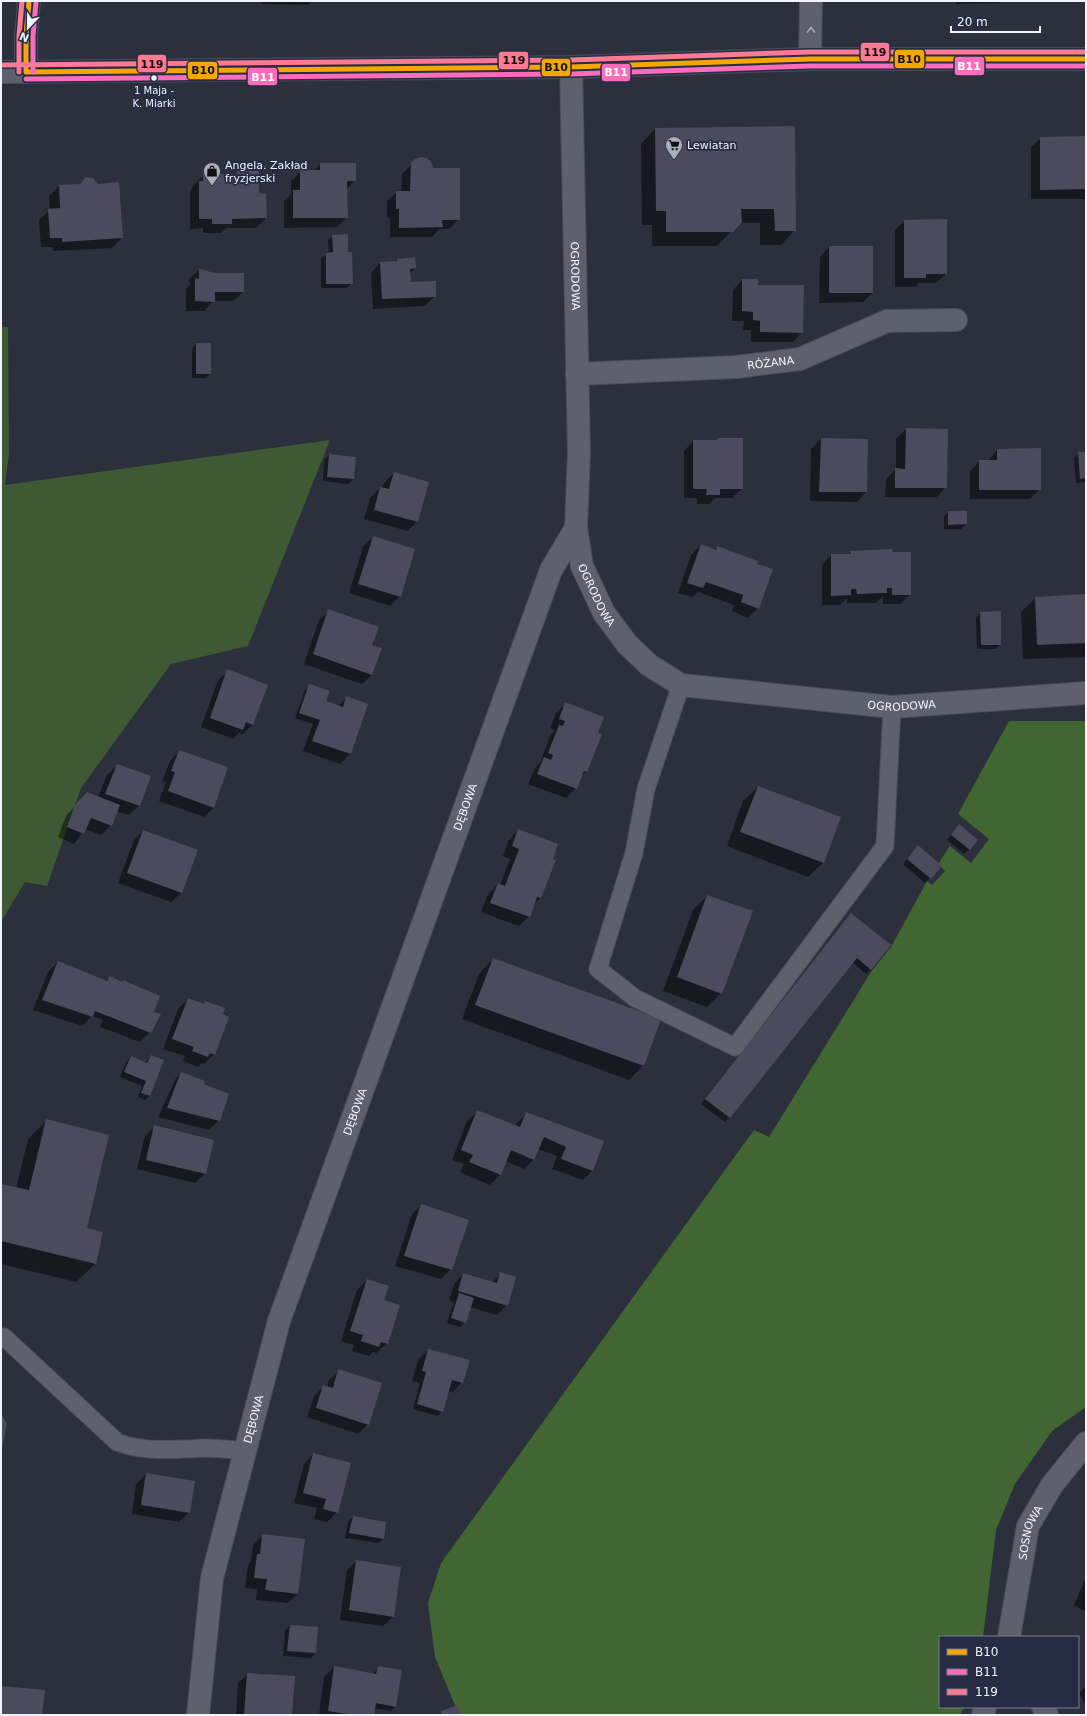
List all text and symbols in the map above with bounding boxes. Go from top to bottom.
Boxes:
north arrow [8,8,48,48]
scale bar [951,8,1040,34]
text: 20 m [957,15,988,29]
one-way arrow [806,27,815,33]
text: N [18,29,31,45]
line badge: 119 [860,42,890,62]
text: 119 [864,46,886,59]
line badge: B10 [894,49,925,69]
line badge: 119 [498,51,529,70]
text: B10 [897,53,921,66]
line badge: 119 [137,54,167,73]
text: 119 [503,54,525,67]
line badge: B11 [954,56,985,76]
text: 119 [141,58,163,71]
line badge: B10 [541,58,571,77]
text: B11 [957,60,981,73]
line badge: B10 [187,61,218,80]
text: B10 [544,61,568,74]
line badge: B11 [601,63,631,82]
text: B10 [191,64,215,77]
text: B11 [604,66,628,79]
line badge: B11 [247,67,278,86]
text: B11 [251,71,275,84]
marker: 1 Maja - K. Miarki [149,73,159,83]
place label: 1 Maja - K. Miarki [132,85,176,109]
supermarket icon: Lewiatan [664,135,684,160]
place label: Lewiatan [687,139,737,152]
place label: Angela. Zakład fryzjerski [225,159,308,185]
shop icon: Angela. Zakład fryzjerski [202,161,222,186]
street label: OGRODOWA [568,242,583,311]
street label: RÓŻANA [746,353,795,372]
street label: OGRODOWA [575,562,618,629]
street label: OGRODOWA [867,697,937,714]
street label: DĘBOWA [451,781,480,832]
street label: DĘBOWA [340,1086,369,1137]
street label: DĘBOWA [241,1393,266,1445]
street label: SOSNOWA [1016,1502,1045,1561]
legend [939,1636,1079,1708]
text: B10 [975,1645,999,1659]
text: B11 [975,1665,999,1679]
text: 119 [975,1685,998,1699]

